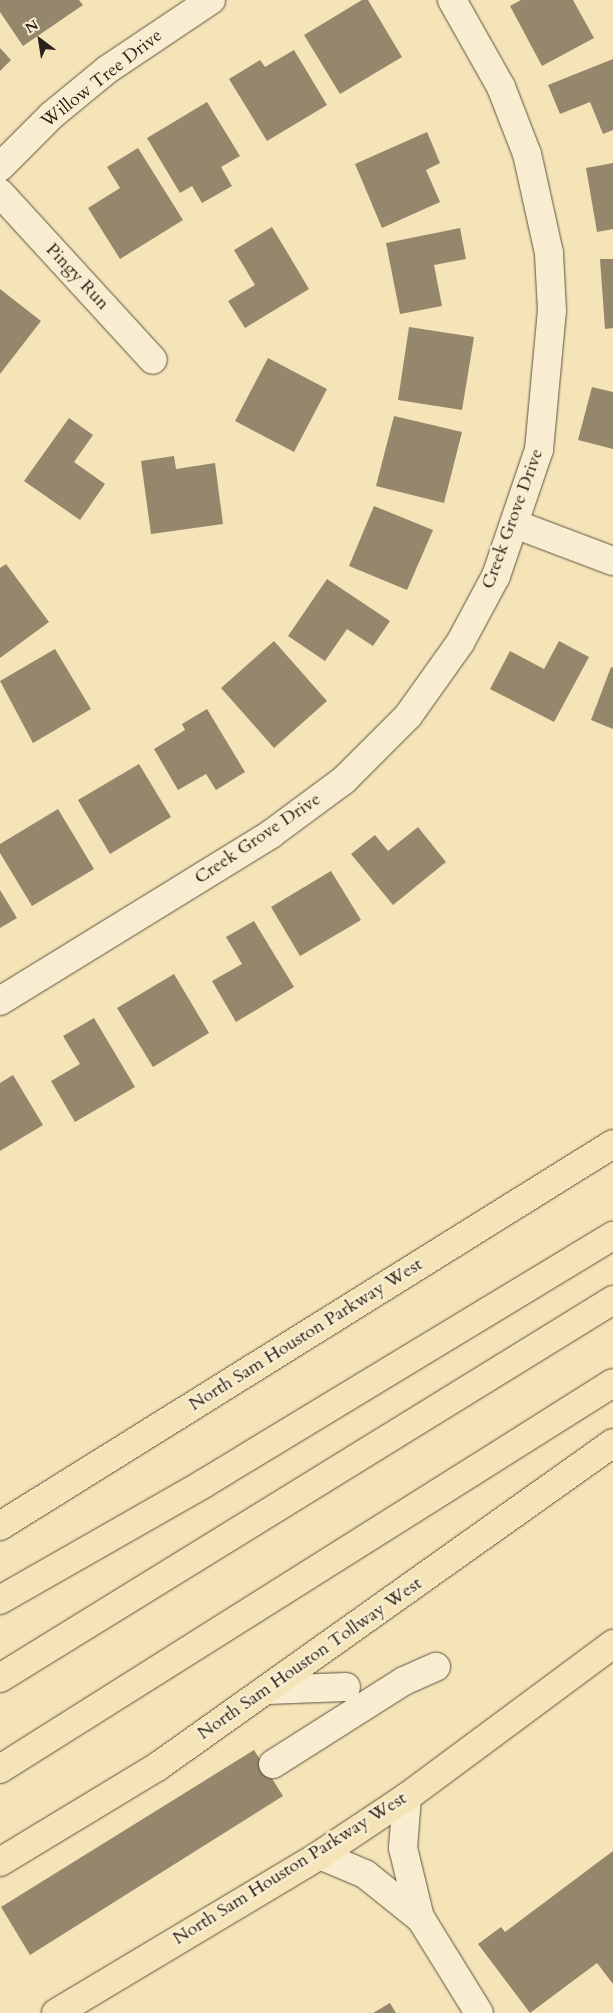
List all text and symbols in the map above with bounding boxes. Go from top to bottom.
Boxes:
north arrow [15,15,65,65]
text: N [22,15,42,38]
street label: Willow Tree Drive [37,25,167,133]
street label: Pingy Run [41,239,113,315]
street label: Creek Grove Drive [478,446,548,592]
street label: Creek Grove Drive [191,789,325,889]
street label: North Sam Houston Parkway West [185,1254,427,1416]
street label: North Sam Houston Tollway West [194,1573,426,1745]
street label: North Sam Houston Parkway West [169,1788,411,1950]

